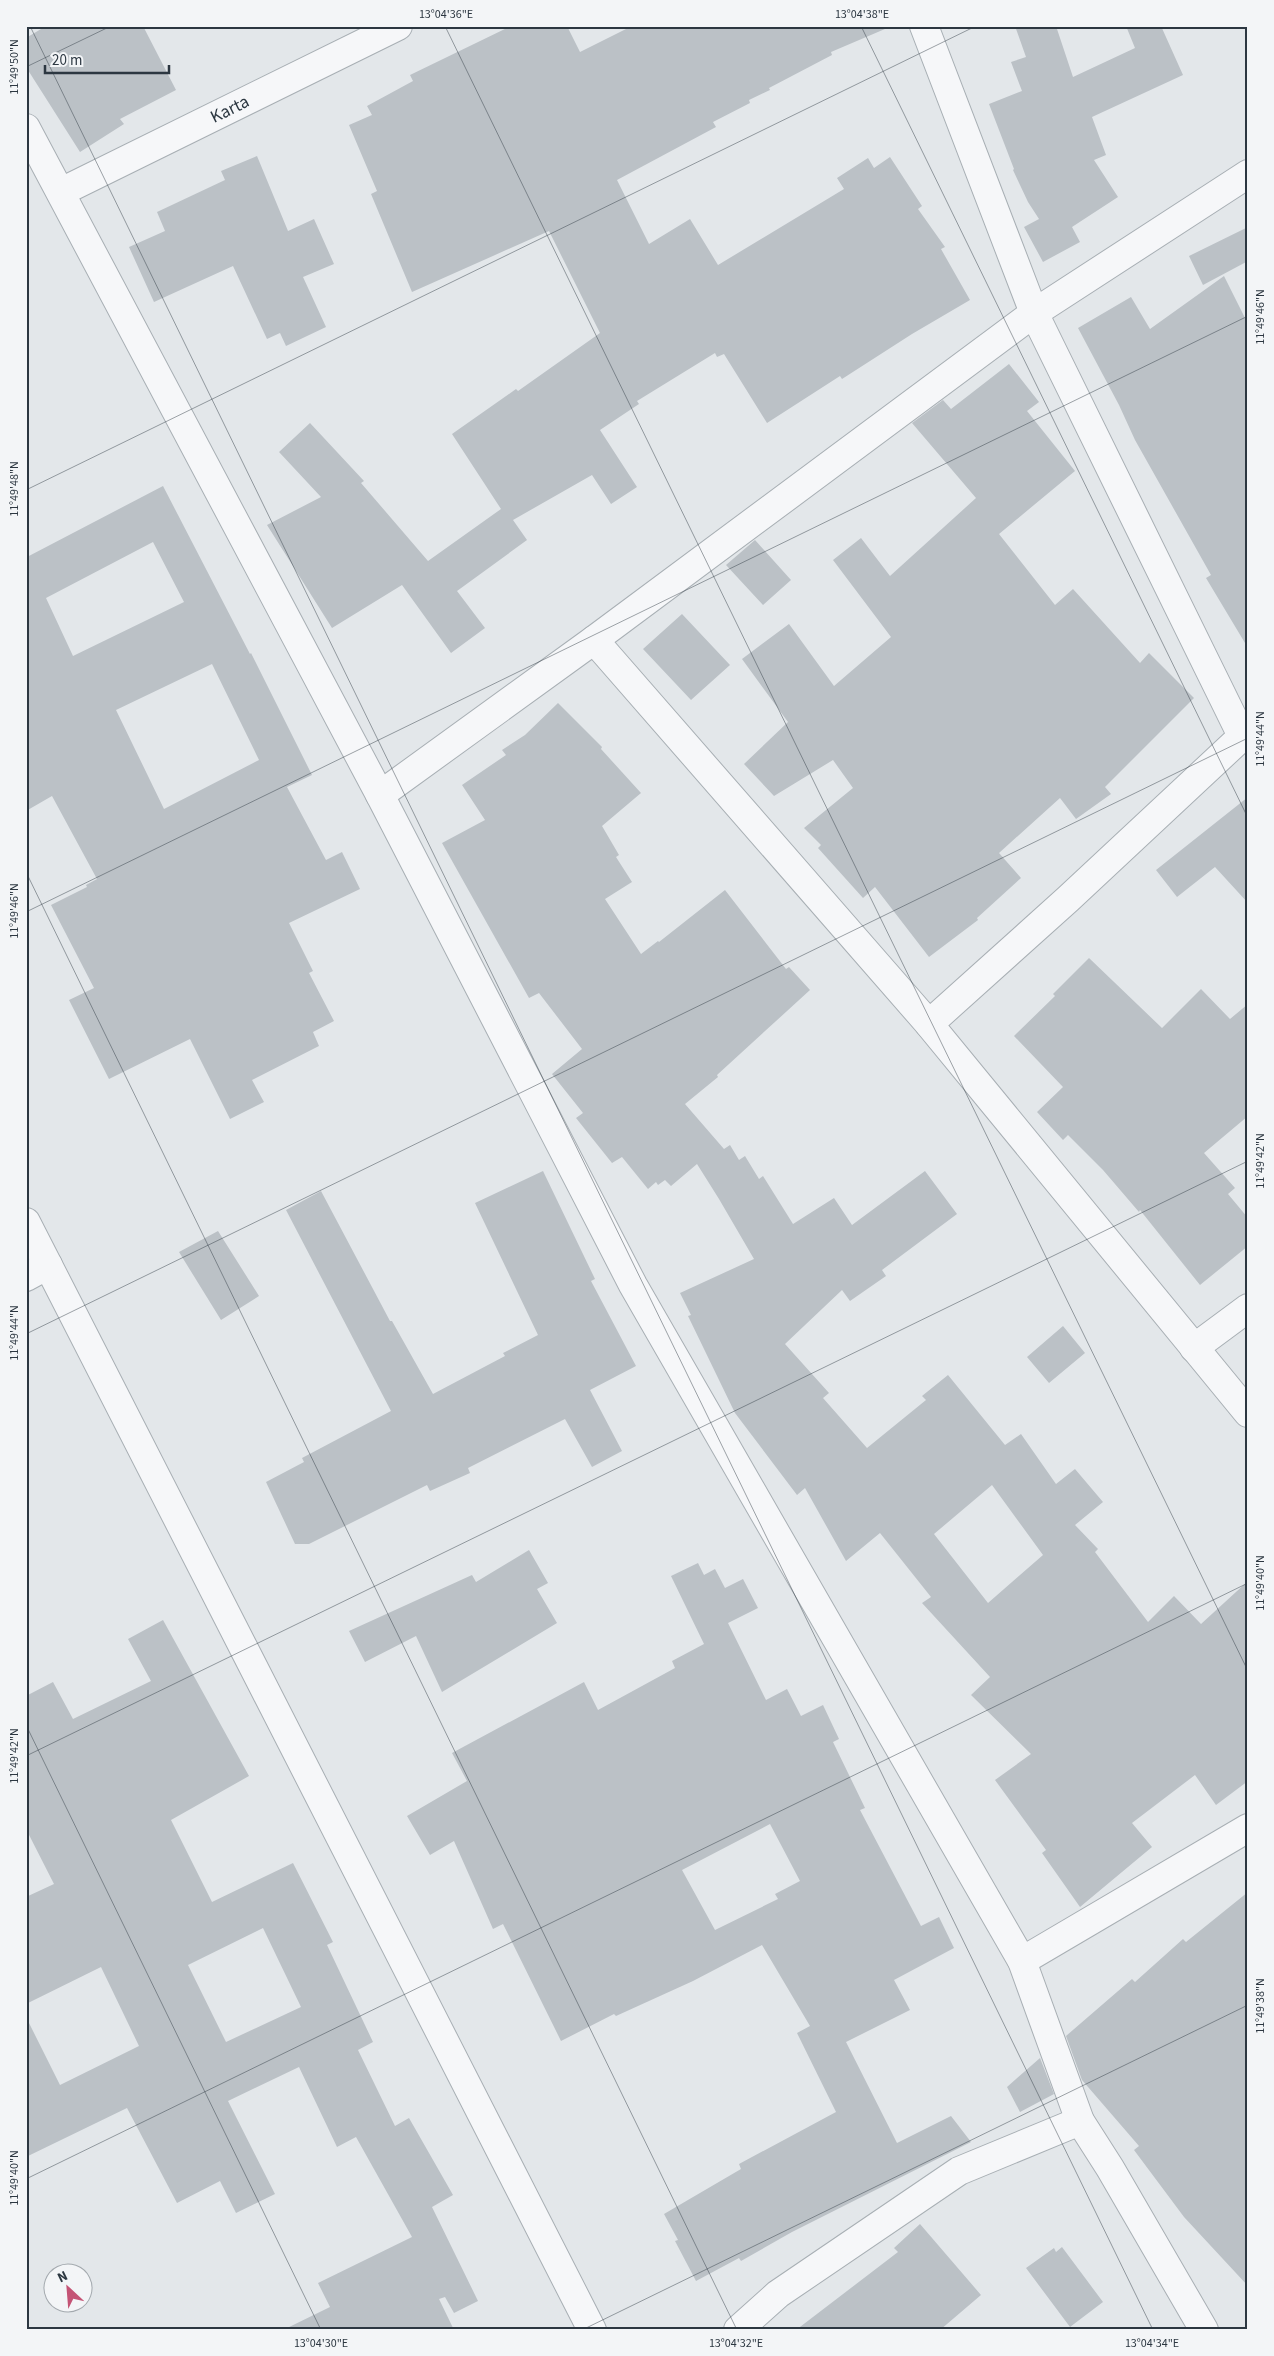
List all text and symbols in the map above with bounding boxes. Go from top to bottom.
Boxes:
text: 13°04'36"E [419,6,473,23]
text: 13°04'38"E [835,6,889,23]
text: 11°49'50"N [6,39,23,95]
scale bar [45,42,169,74]
text: 20 m [52,50,82,71]
street label: Karta [206,89,254,130]
text: 11°49'46"N [1252,289,1269,345]
text: 11°49'48"N [6,461,23,517]
text: 11°49'44"N [1252,711,1269,767]
text: 11°49'46"N [6,883,23,939]
text: 11°49'42"N [1252,1133,1269,1189]
text: 11°49'44"N [6,1305,23,1361]
text: 11°49'40"N [1252,1555,1269,1611]
text: 11°49'42"N [6,1728,23,1784]
text: 11°49'38"N [1252,1978,1269,2034]
text: 11°49'40"N [6,2150,23,2206]
north arrow [42,2264,92,2314]
text: N [54,2266,71,2288]
text: 13°04'30"E [294,2335,348,2352]
text: 13°04'32"E [709,2335,763,2352]
text: 13°04'34"E [1125,2335,1179,2352]

